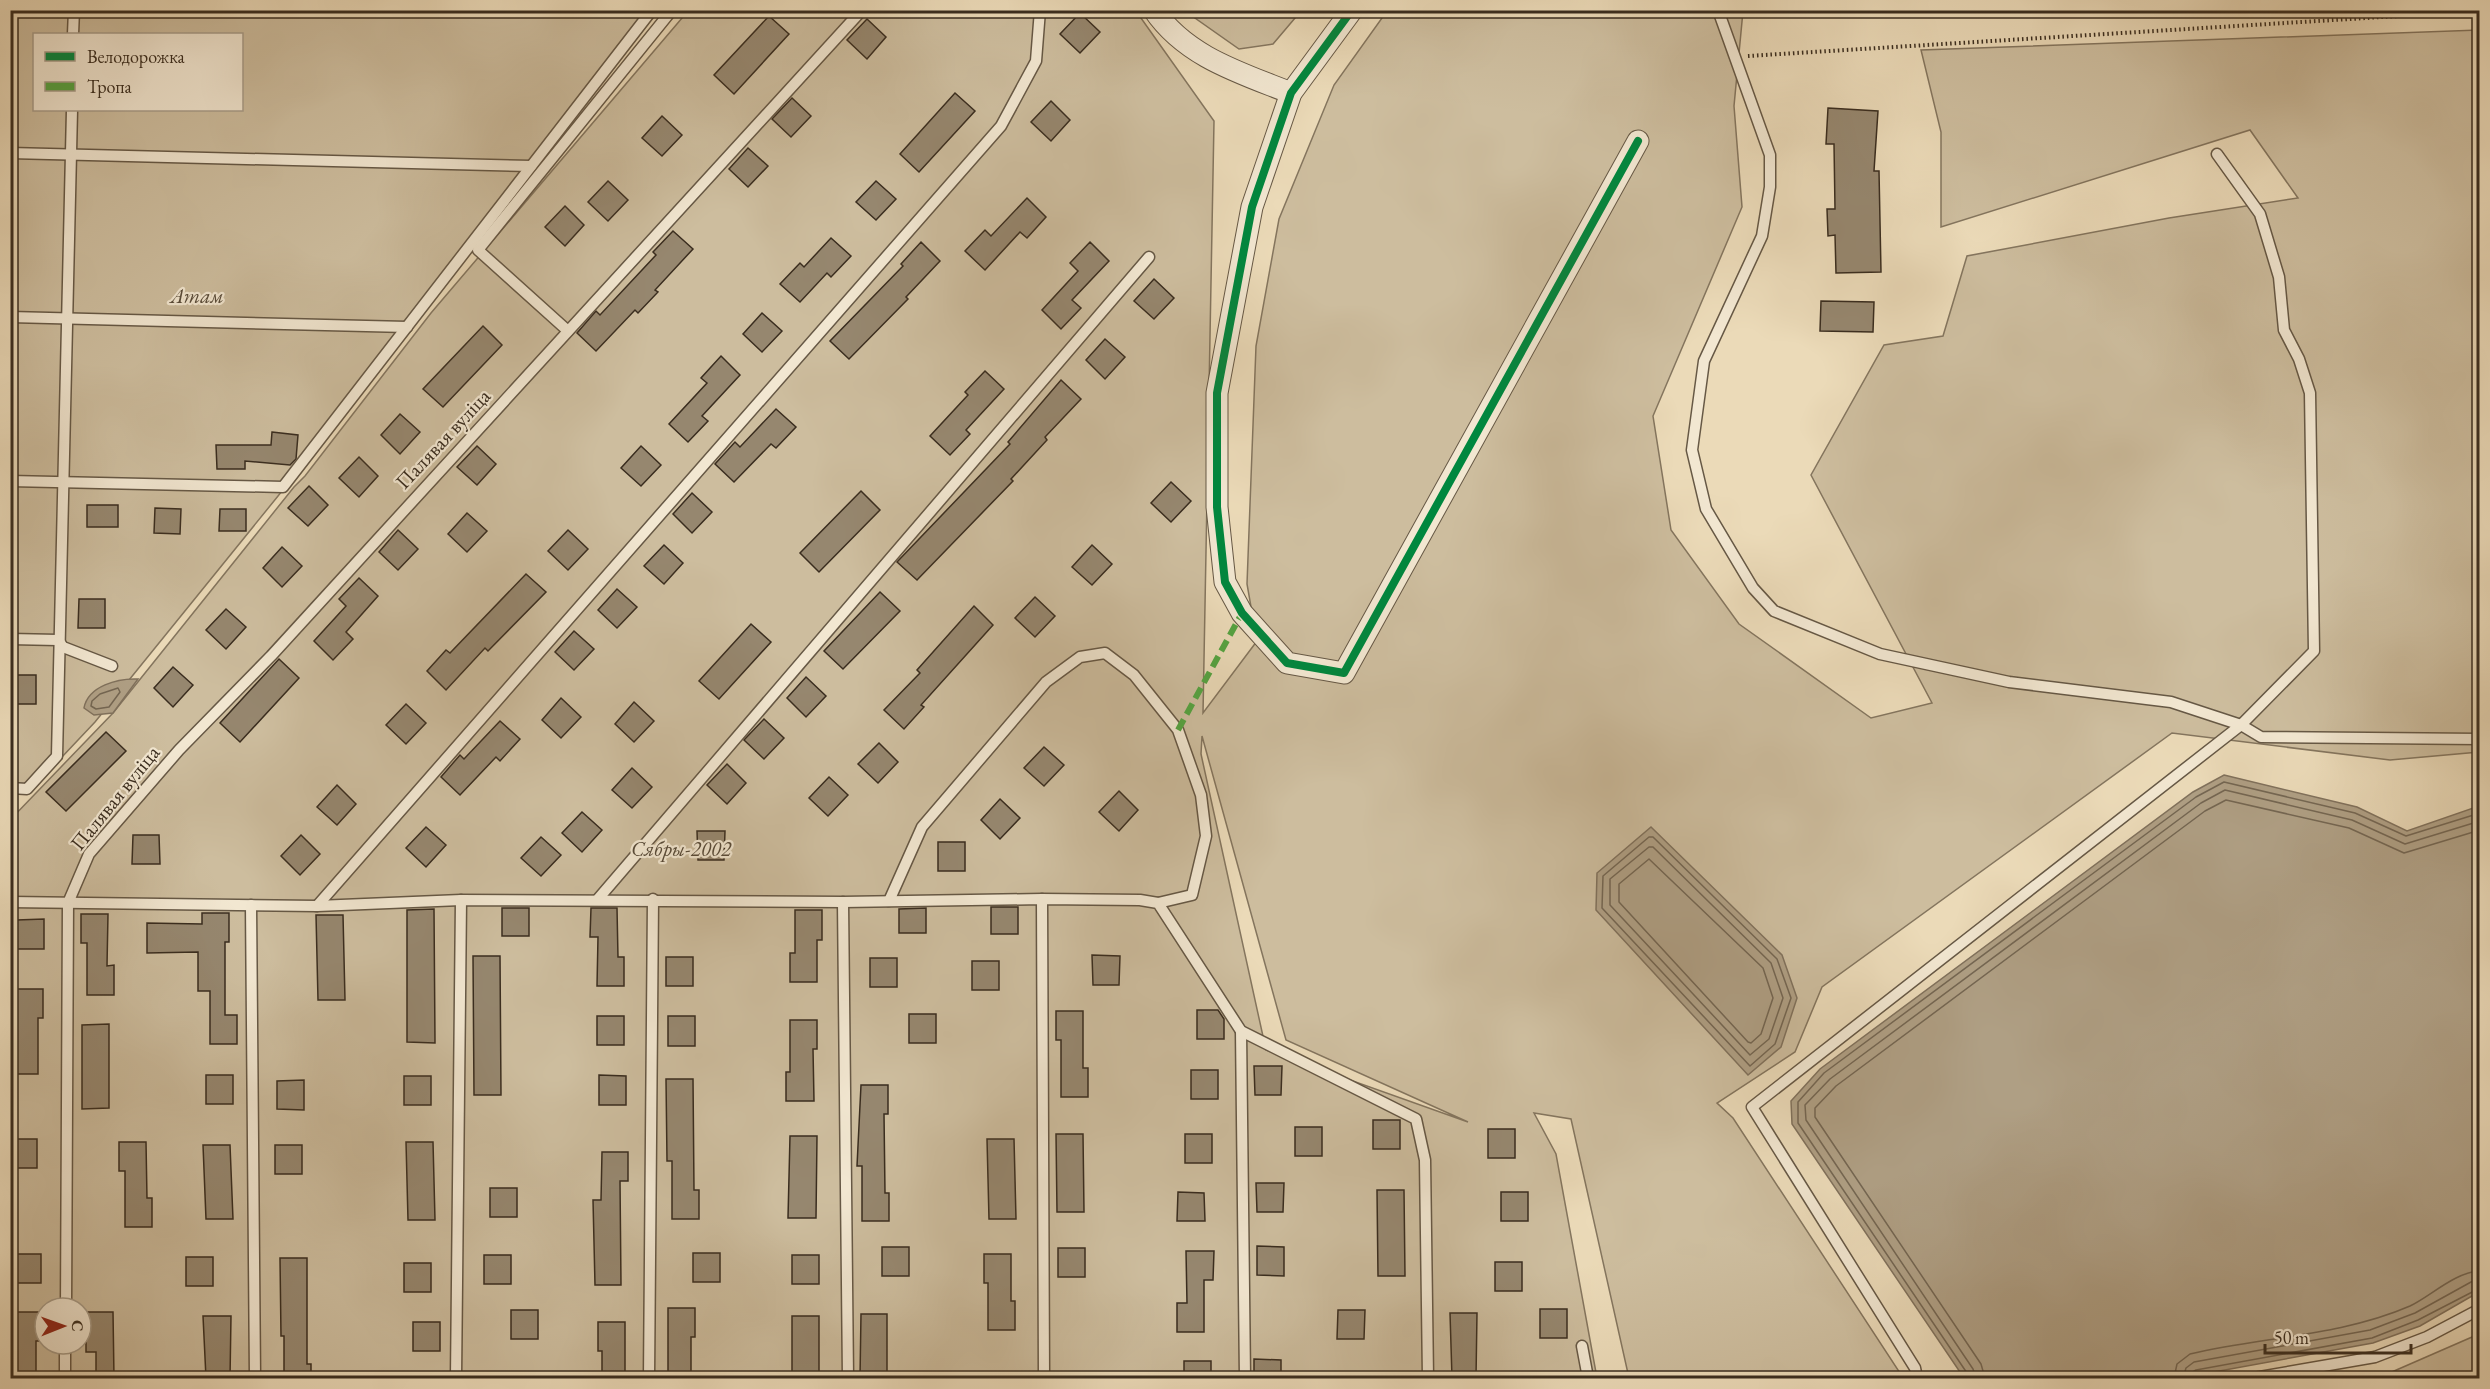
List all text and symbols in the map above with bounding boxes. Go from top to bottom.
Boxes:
legend [33,33,243,111]
text: Велодорожка [87,45,186,68]
text: Тропа [87,75,133,98]
park label: Атам [168,282,224,309]
street label: Палявая вуліца [389,382,497,495]
street label: Палявая вуліца [64,739,166,856]
park label: Сябры-2002 [631,835,732,862]
north arrow [33,1296,93,1356]
scale bar [2265,1317,2410,1355]
text: С [67,1320,88,1332]
text: 50 m [2274,1326,2309,1349]

